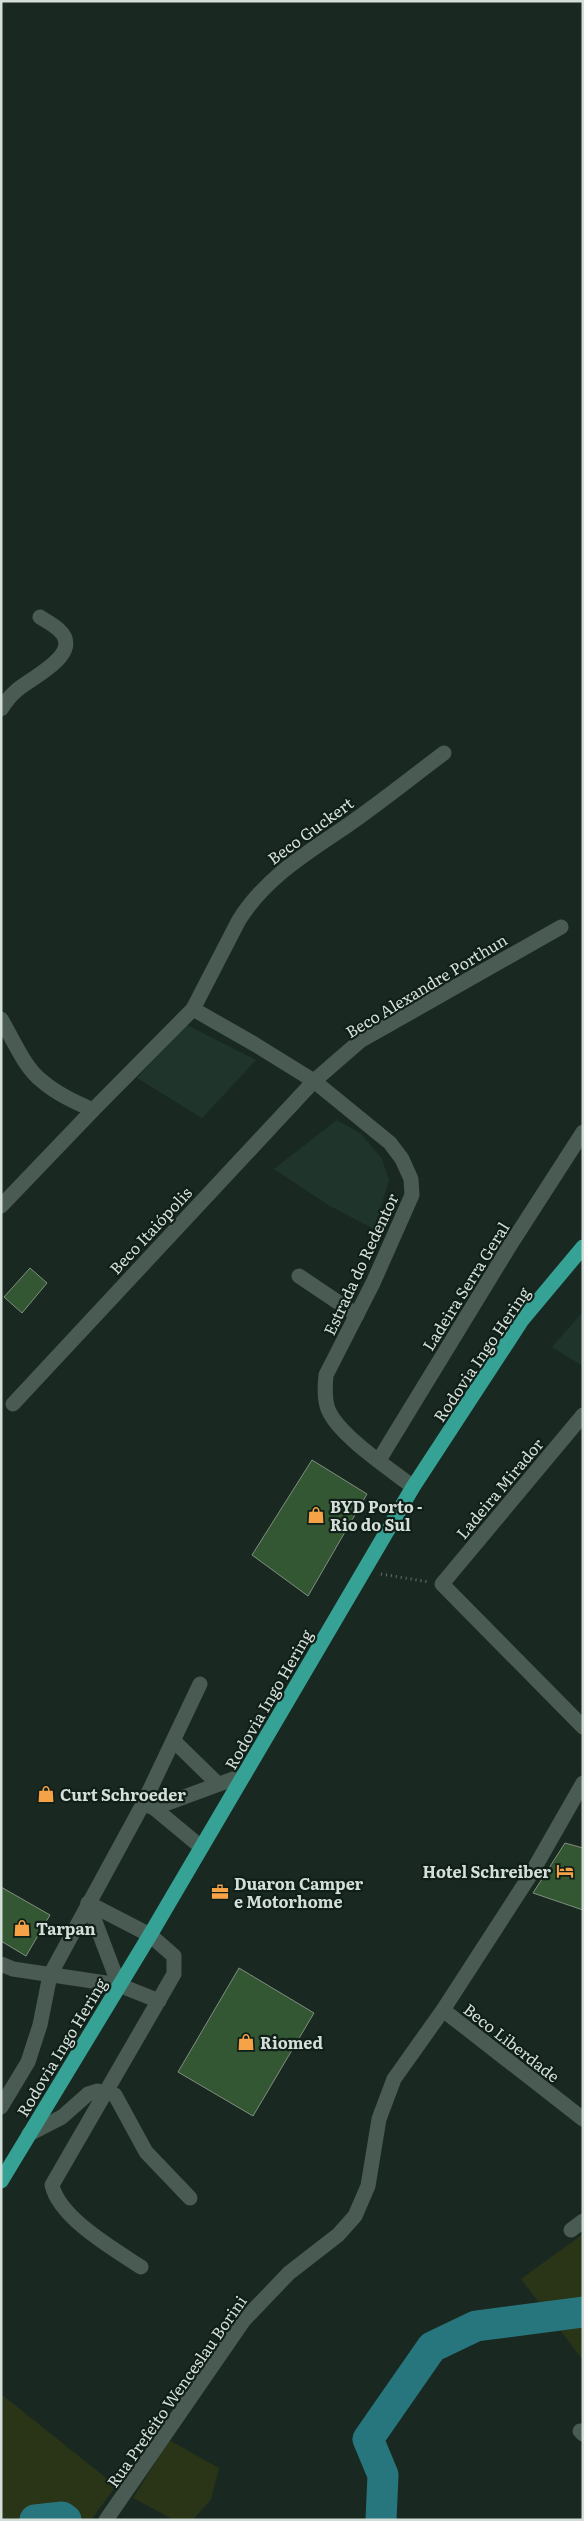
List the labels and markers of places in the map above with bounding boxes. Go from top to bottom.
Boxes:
place label: BYD Porto - Rio do Sul [330,1494,422,1536]
shop icon: BYD Porto - Rio do Sul [306,1505,326,1525]
place label: Curt Schroeder [60,1782,186,1806]
shop icon: Curt Schroeder [36,1784,56,1804]
place label: Hotel Schreiber [423,1859,551,1883]
hotel icon: Hotel Schreiber [555,1861,575,1881]
place label: Duaron Camper e Motorhome [234,1871,364,1913]
office icon: Duaron Camper e Motorhome [210,1882,230,1902]
place label: Tarpan [36,1916,96,1940]
shop icon: Tarpan [12,1918,32,1938]
place label: Riomed [260,2030,323,2054]
shop icon: Riomed [236,2032,256,2052]

